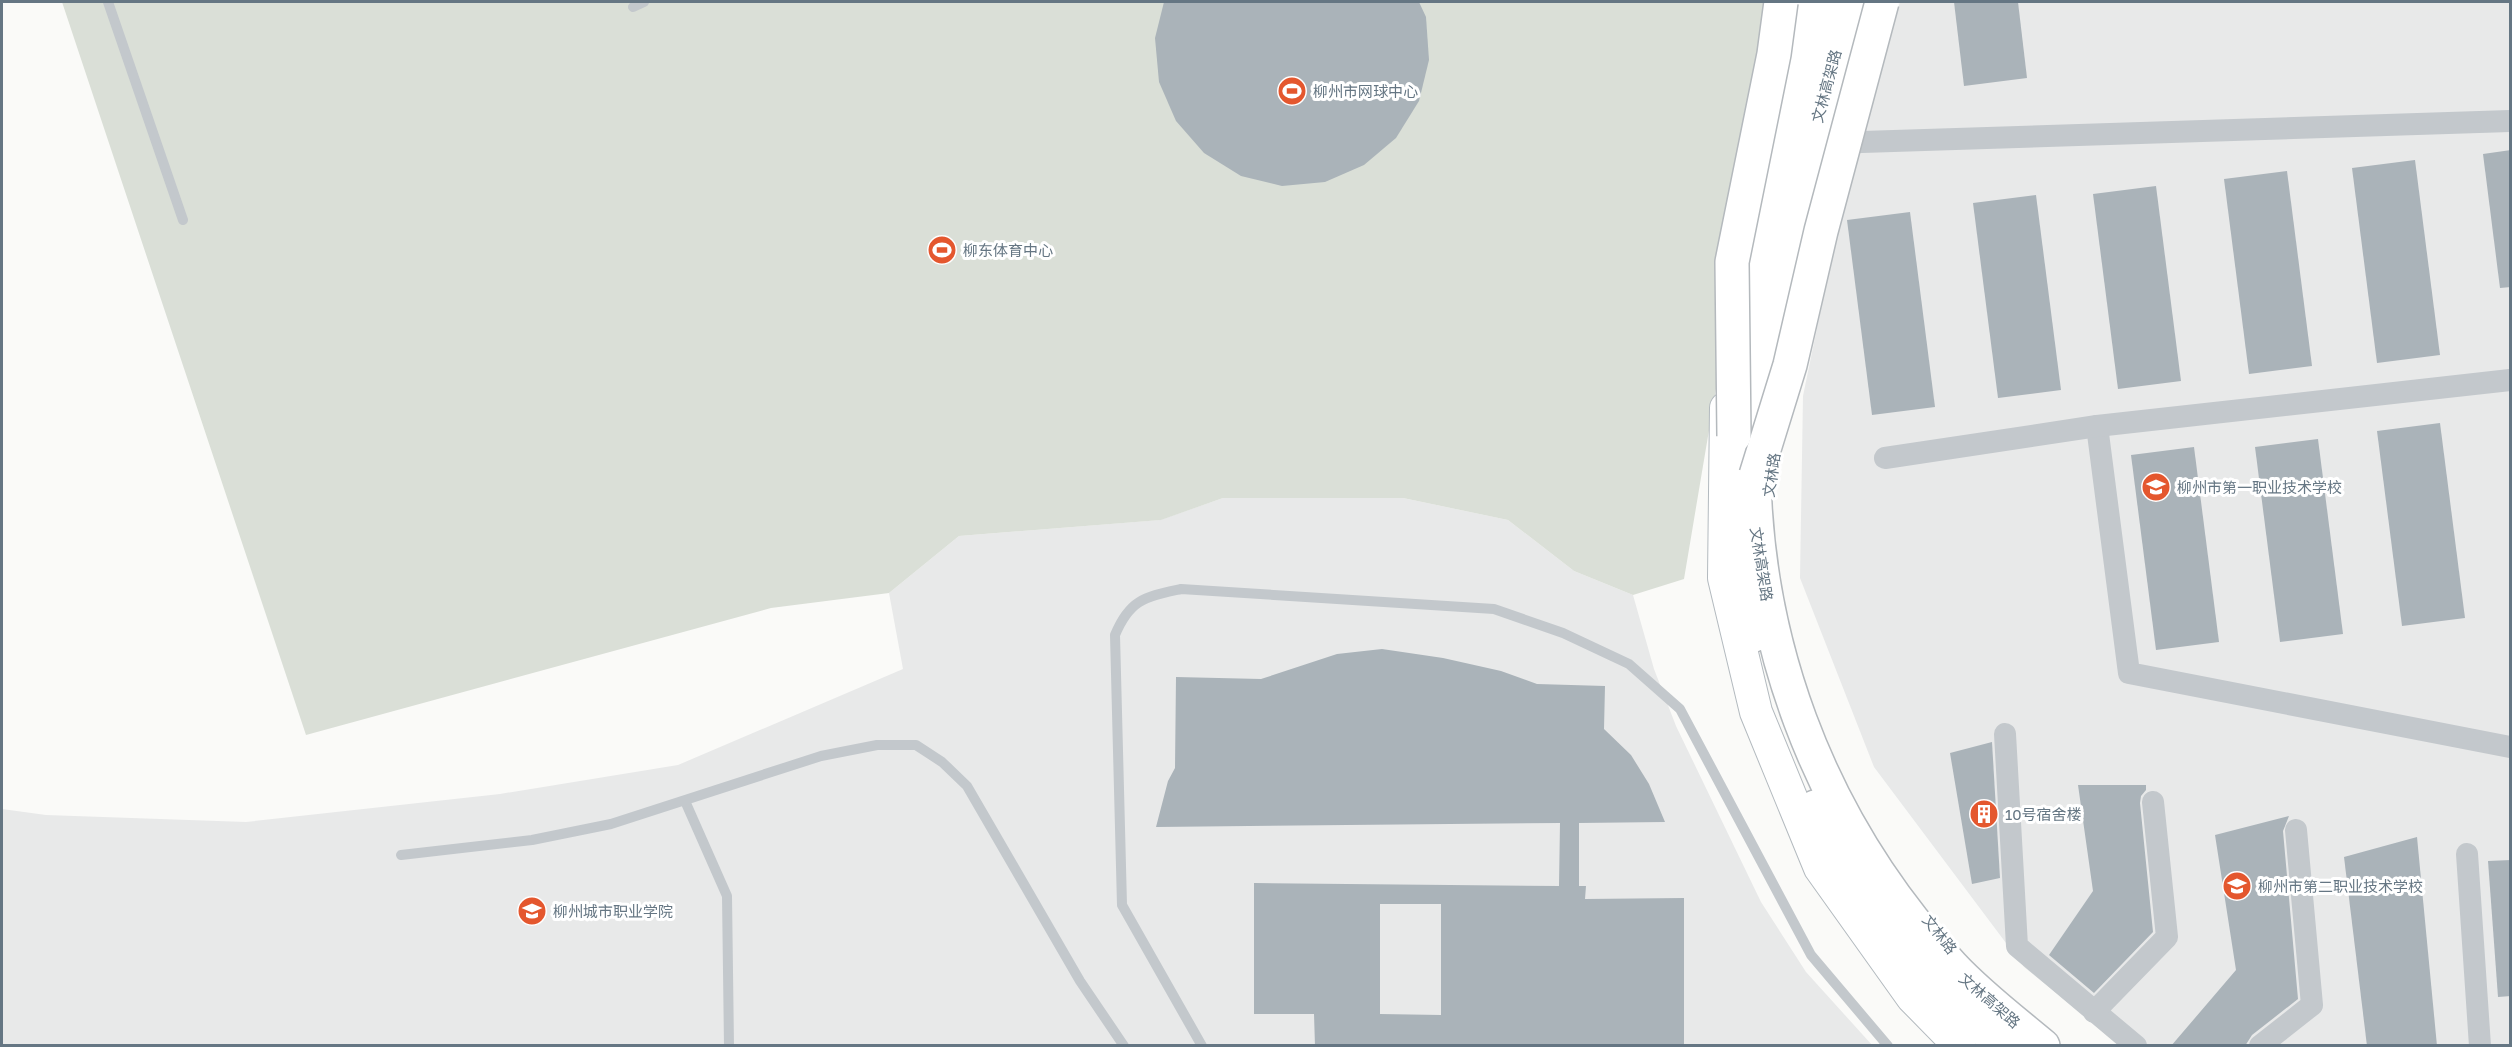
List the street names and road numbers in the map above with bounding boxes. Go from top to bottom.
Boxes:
street label: 文林高架路 [1808,47,1844,125]
street label: 文林路 [1759,451,1783,499]
street label: 文林高架路 [1747,526,1777,602]
street label: 文林路 [1919,911,1961,957]
street label: 文林高架路 [1956,969,2024,1031]

